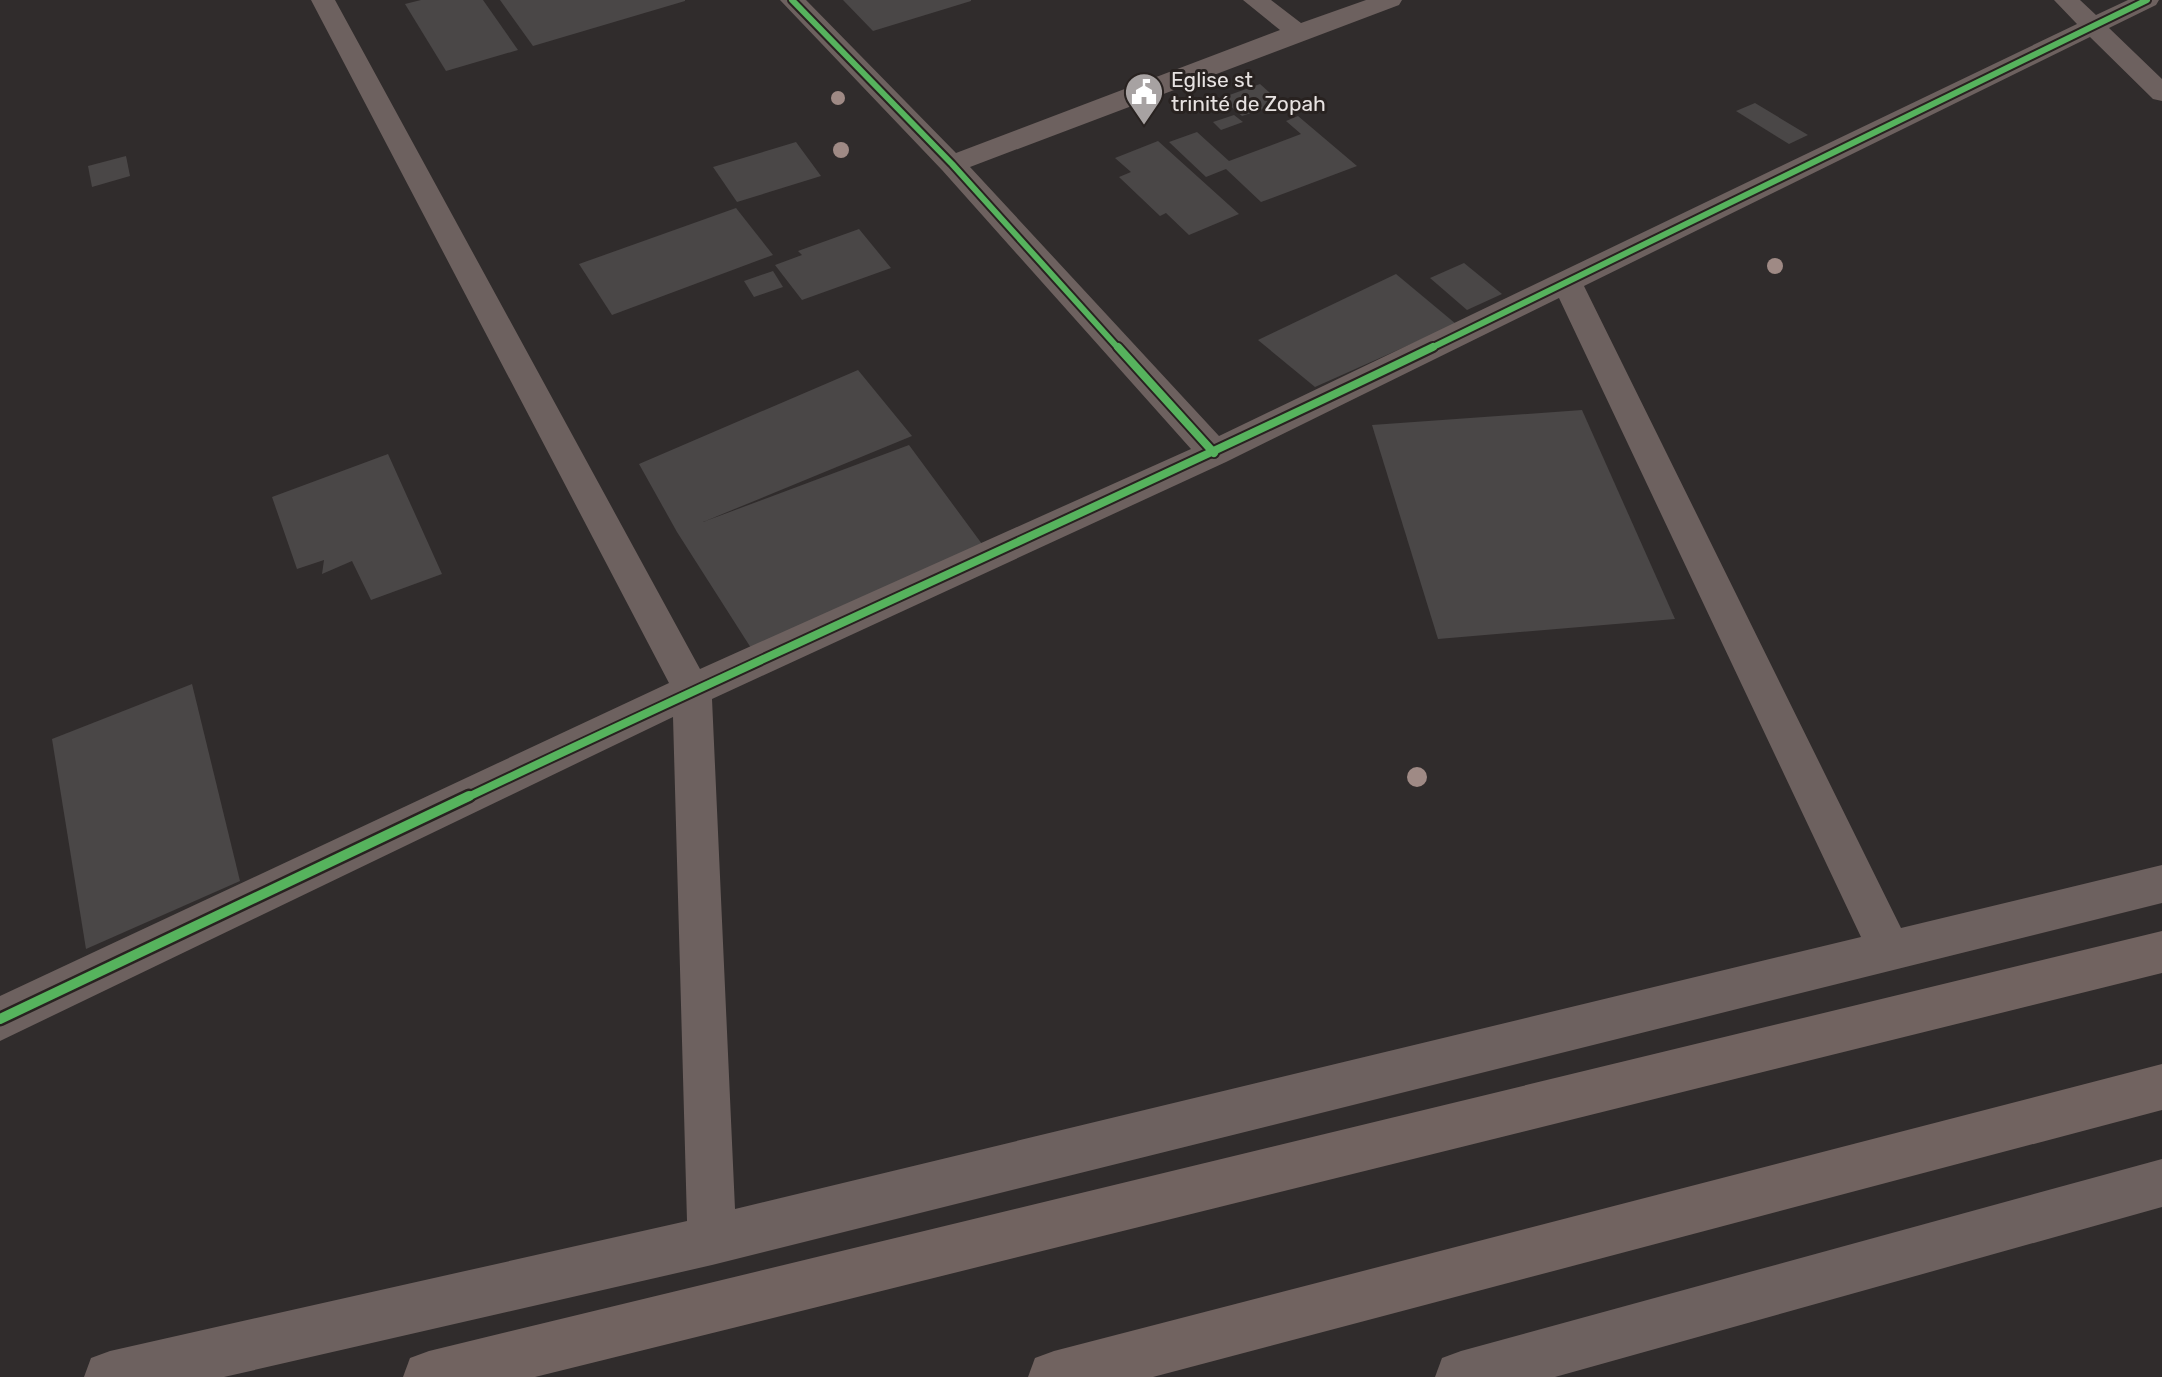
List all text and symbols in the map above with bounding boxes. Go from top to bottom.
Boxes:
place label: Eglise st trinité de Zopah [1171,67,1326,116]
public building icon: Eglise st trinité de Zopah [1123,71,1165,126]

